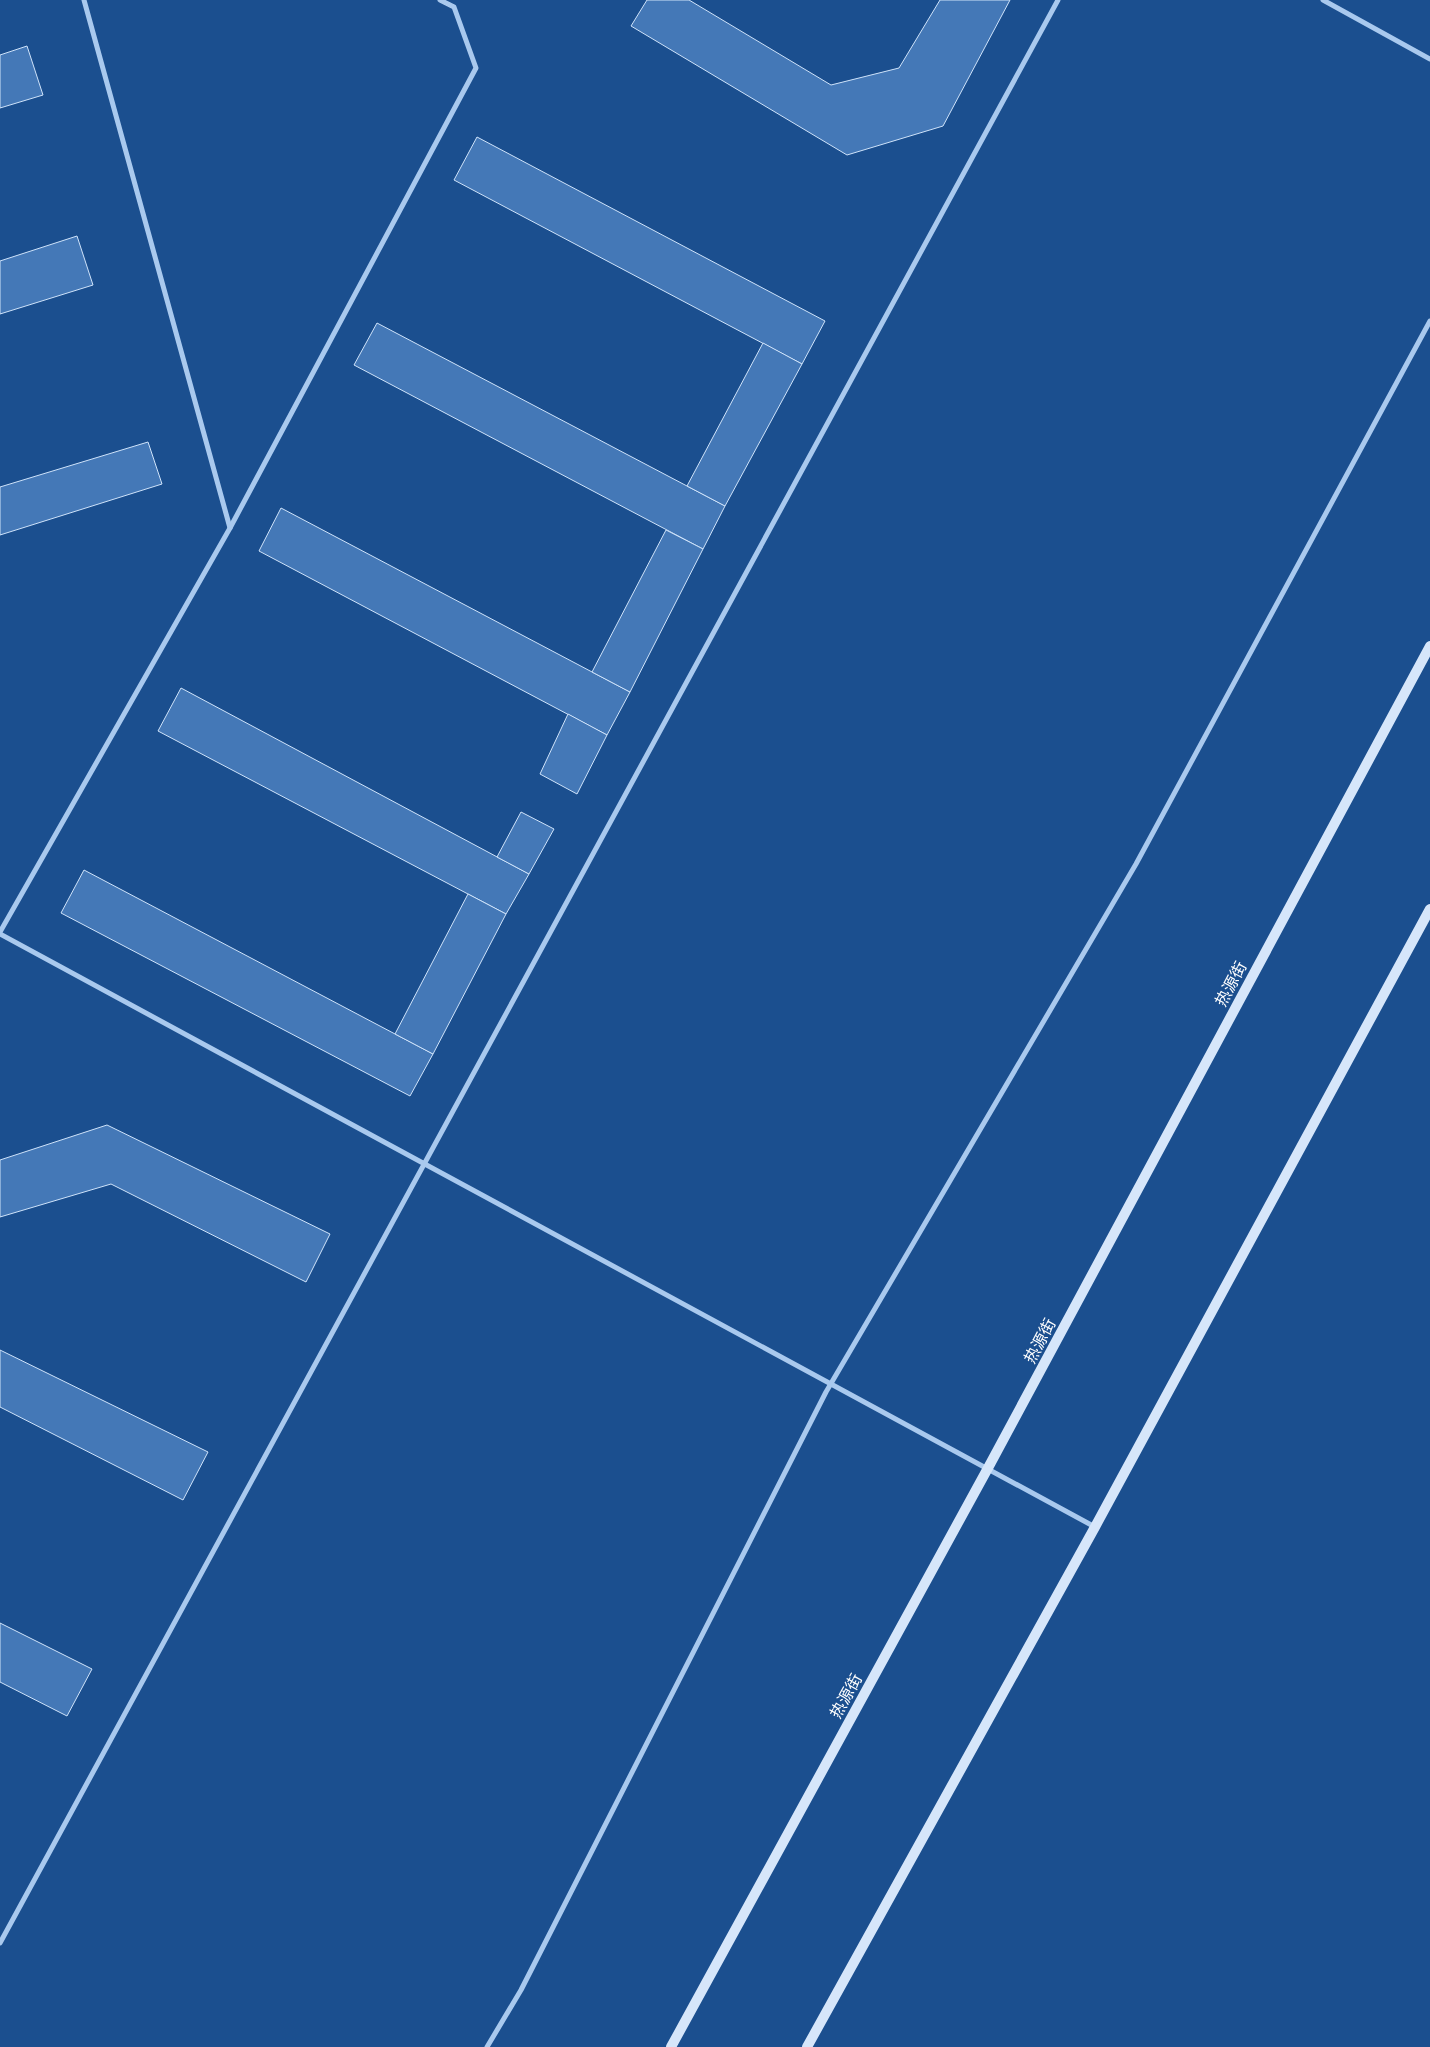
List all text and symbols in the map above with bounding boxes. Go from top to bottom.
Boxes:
street label: 热源街 [1211,958,1251,1010]
street label: 热源街 [1020,1315,1060,1367]
street label: 热源街 [826,1670,866,1722]

